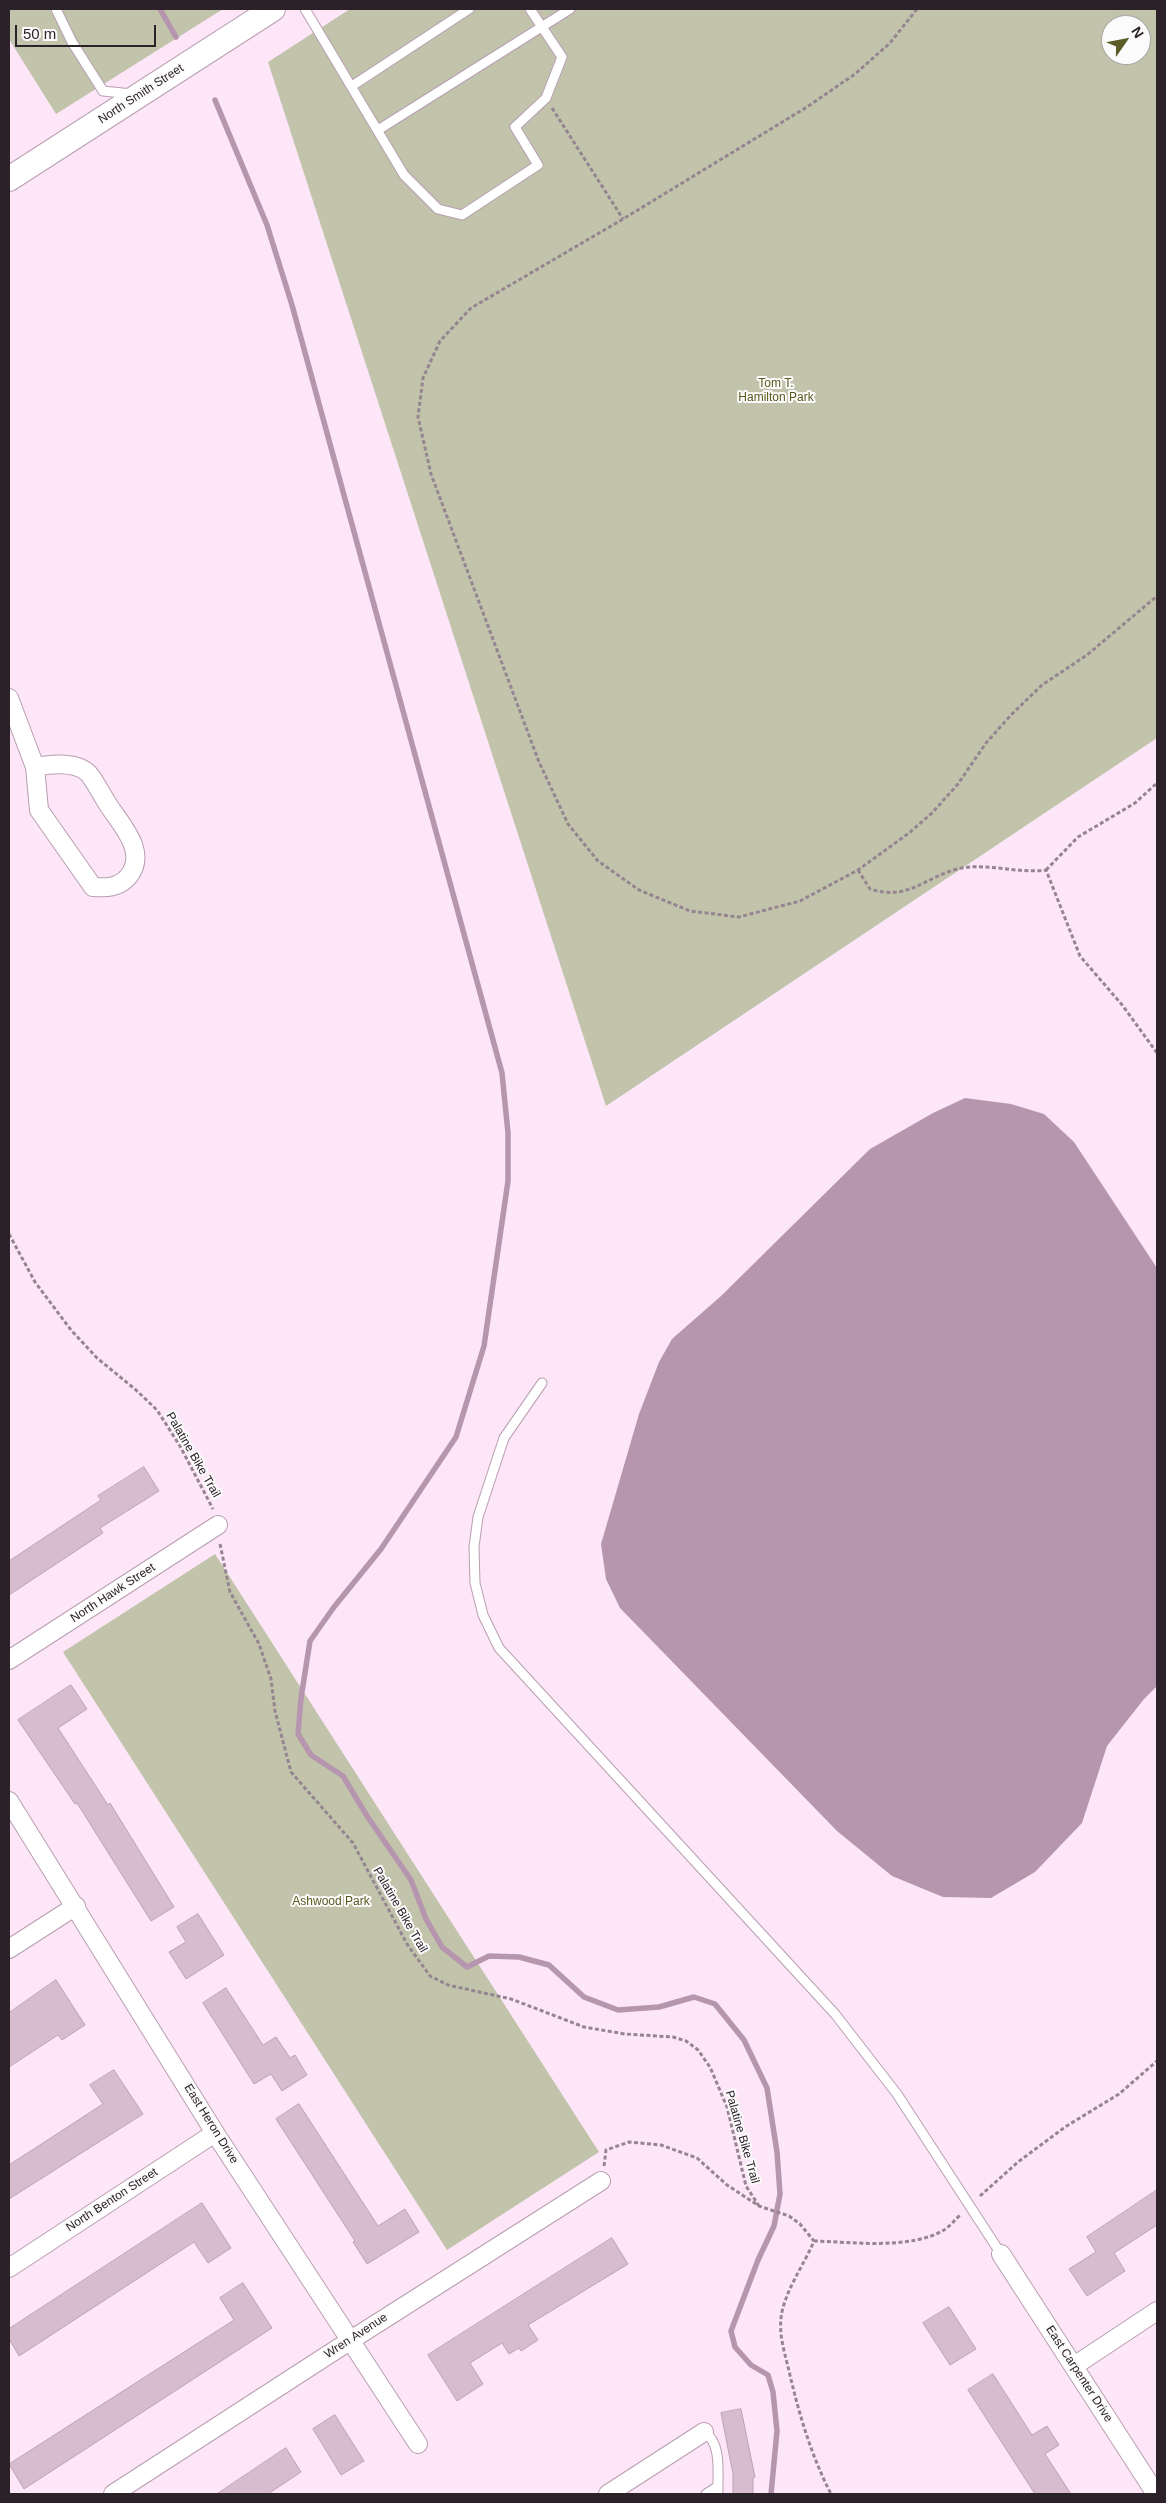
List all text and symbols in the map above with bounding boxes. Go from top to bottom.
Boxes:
scale bar [18,15,159,47]
north arrow [1101,15,1151,65]
text: N [1128,24,1147,41]
text: 50 m [23,25,56,42]
street label: North Smith Street [96,61,186,127]
park label: Tom T. Hamilton Park [738,377,814,405]
street label: Palatine Bike Trail [163,1410,223,1500]
street label: North Hawk Street [68,1560,158,1626]
street label: Palatine Bike Trail [370,1865,430,1955]
park label: Ashwood Park [292,1895,370,1909]
street label: East Heron Drive [181,2081,241,2167]
street label: Palatine Bike Trail [722,2089,762,2185]
street label: North Benton Street [64,2165,160,2235]
street label: Wren Avenue [322,2310,390,2362]
street label: East Carpenter Drive [1042,2323,1116,2425]

